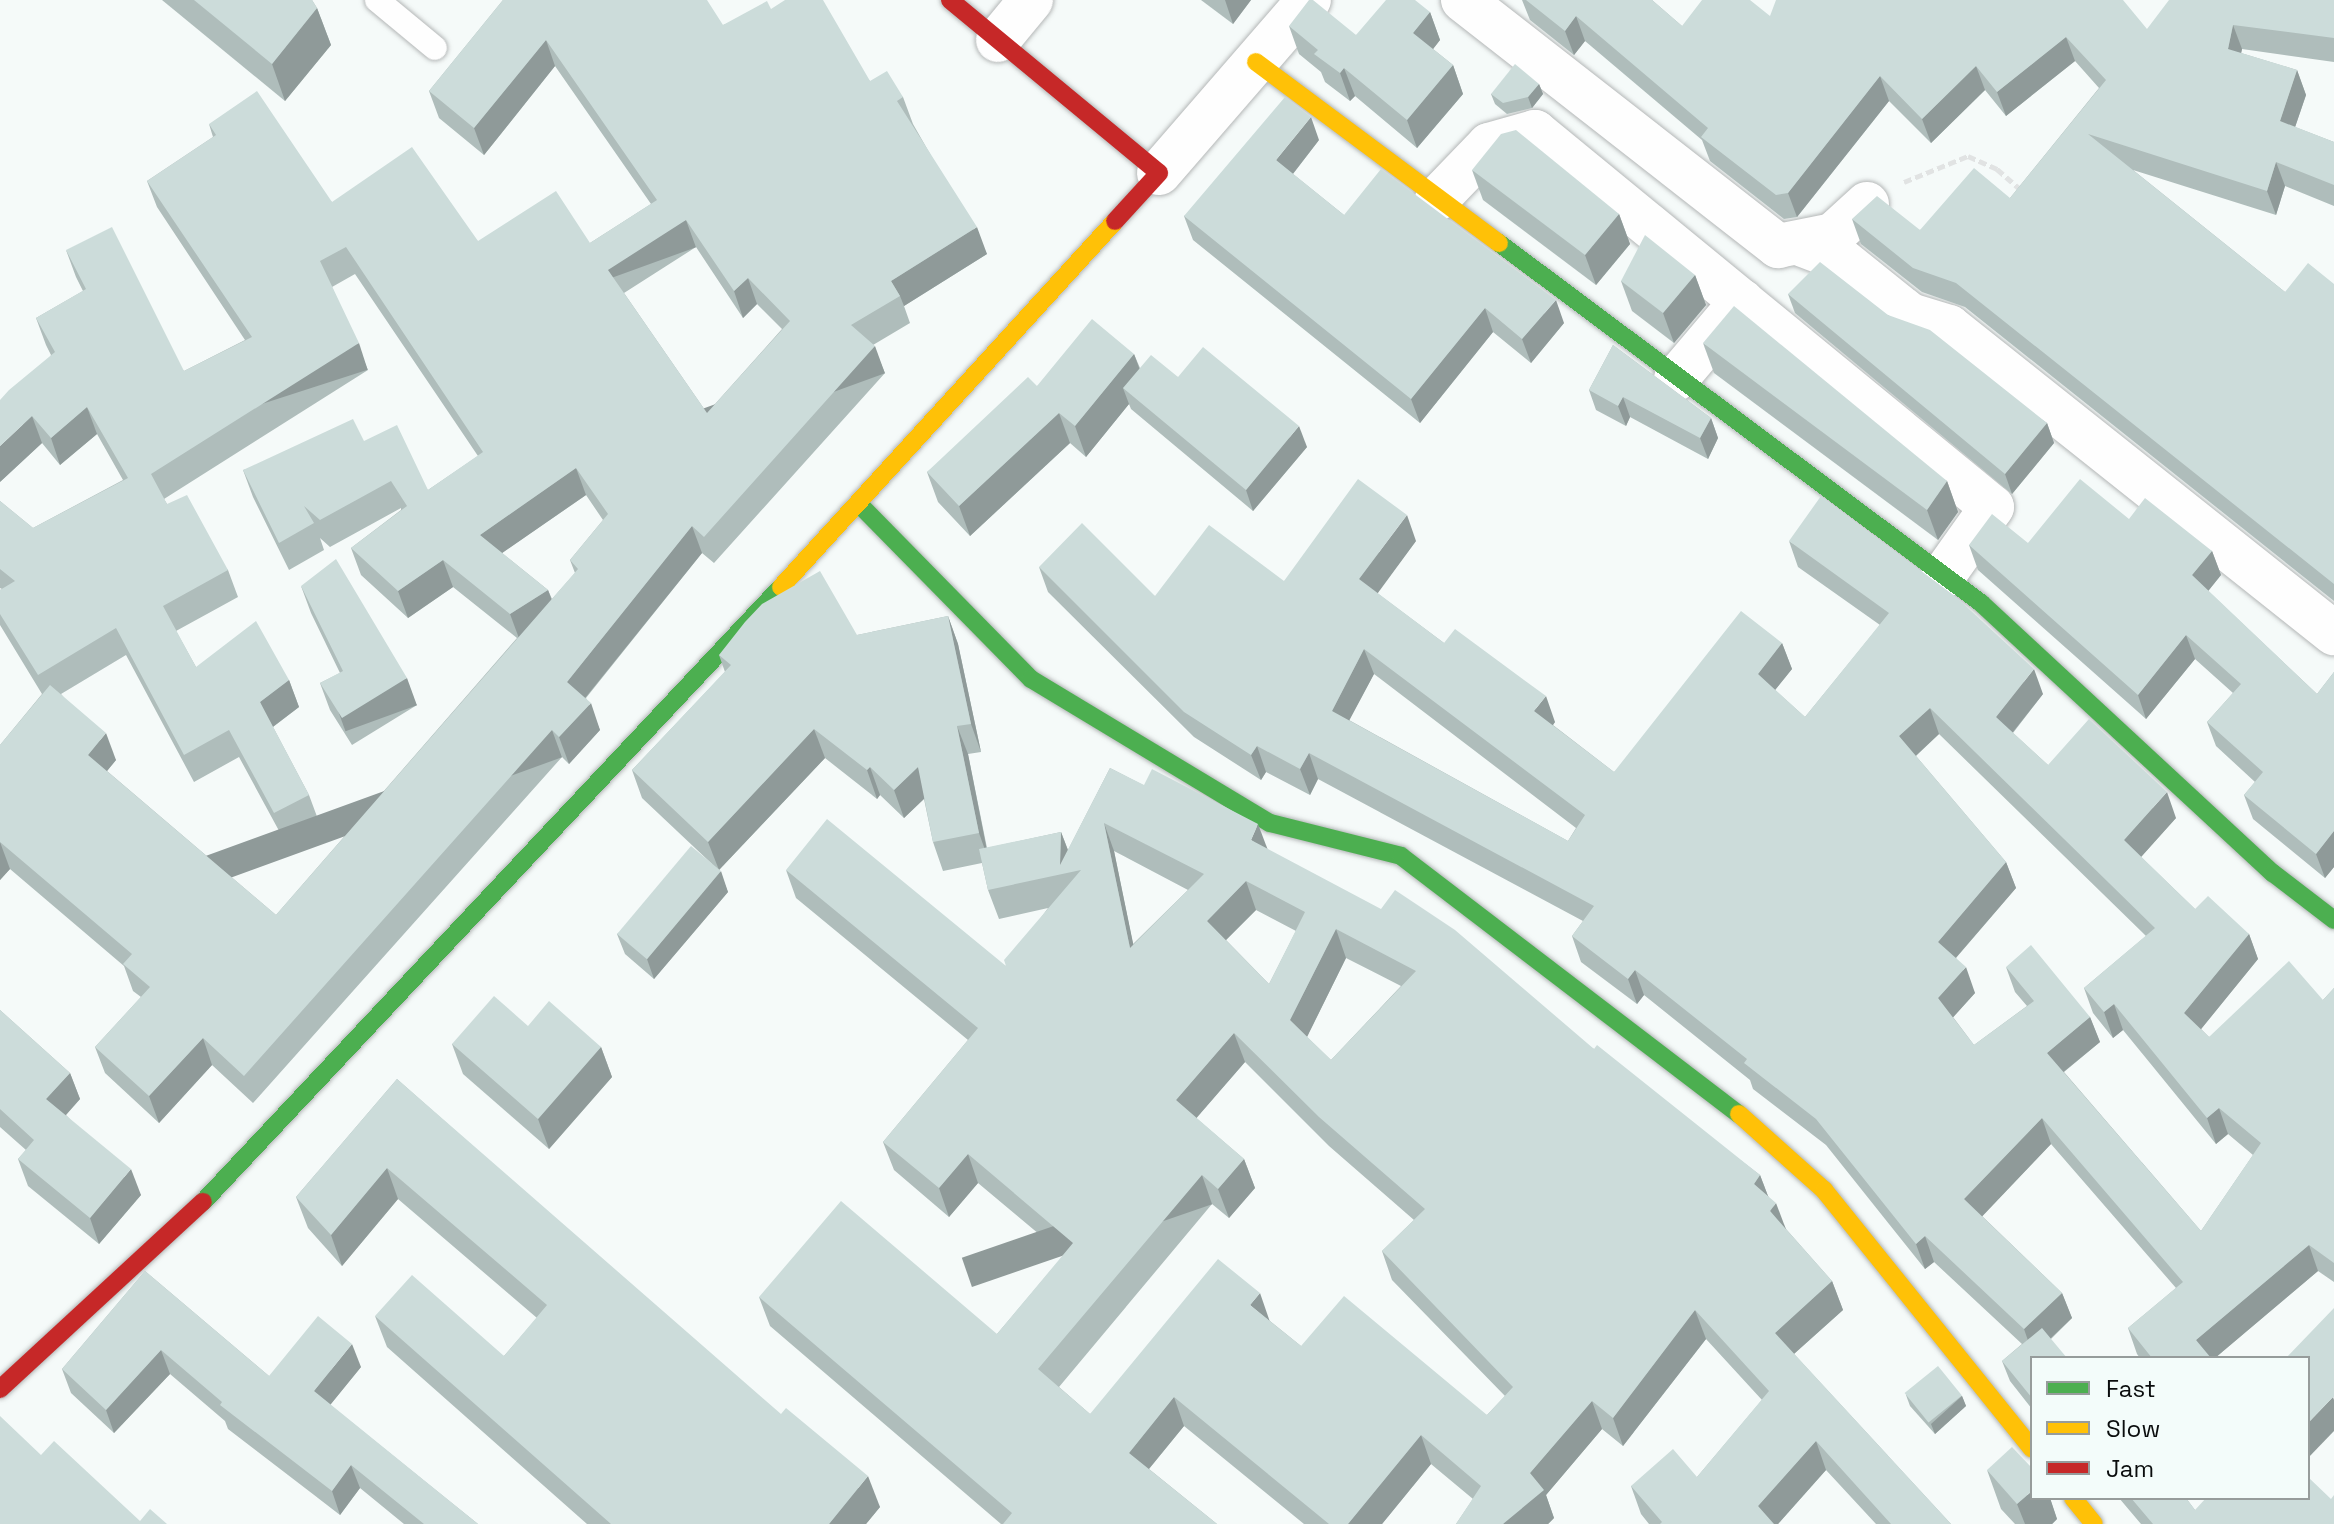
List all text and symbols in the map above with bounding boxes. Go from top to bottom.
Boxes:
legend [2030,1356,2310,1500]
text: Fast [2106,1373,2156,1404]
text: Slow [2106,1413,2160,1444]
text: Jam [2106,1453,2154,1484]

